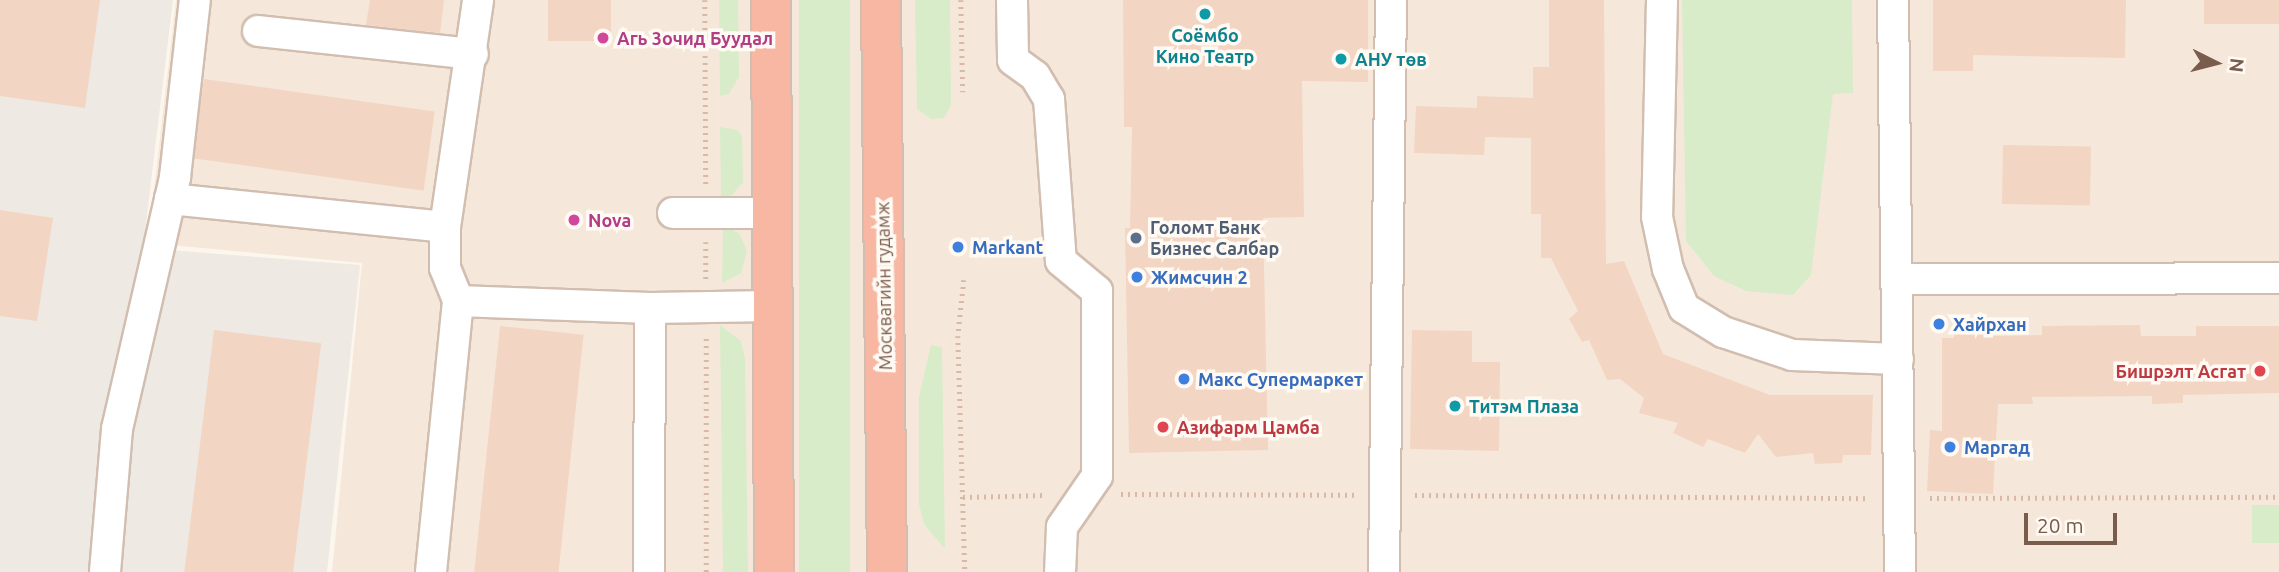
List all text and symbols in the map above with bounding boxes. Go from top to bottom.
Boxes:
marker: Соёмбо Кино Театр [1197,6,1213,22]
place label: Соёмбо Кино Театр [1156,25,1254,68]
place label: Агь 3очид Буудал [617,27,773,49]
north arrow [2181,28,2251,98]
marker: Агь 3очид Буудал [595,30,611,46]
place label: АНУ төв [1355,48,1427,70]
marker: АНУ төв [1333,51,1349,67]
text: N [2225,57,2249,73]
street label: Москвагийн гудамж [872,202,896,370]
place label: Nova [588,209,631,231]
marker: Nova [566,212,582,228]
place label: Голомт Банк Бизнес Салбар [1150,217,1279,260]
marker: Голомт Банк Бизнес Салбар [1128,230,1144,246]
place label: Markant [972,236,1043,258]
marker: Markant [950,239,966,255]
place label: Жимсчин 2 [1151,266,1248,288]
marker: Жимсчин 2 [1129,269,1145,285]
place label: Хайрхан [1953,313,2027,335]
marker: Хайрхан [1931,316,1947,332]
place label: Бишрэлт Асгат [2115,360,2246,382]
marker: Бишрэлт Асгат [2252,363,2268,379]
place label: Макс Супермаркет [1198,368,1363,390]
marker: Макс Супермаркет [1176,371,1192,387]
place label: Титэм Плаза [1469,395,1579,417]
marker: Титэм Плаза [1447,398,1463,414]
place label: Азифарм Цамба [1177,416,1320,438]
marker: Азифарм Цамба [1155,419,1171,435]
place label: Маргад [1964,436,2030,458]
marker: Маргад [1942,439,1958,455]
scale bar [2027,498,2120,542]
text: 20 m [2037,513,2084,537]

